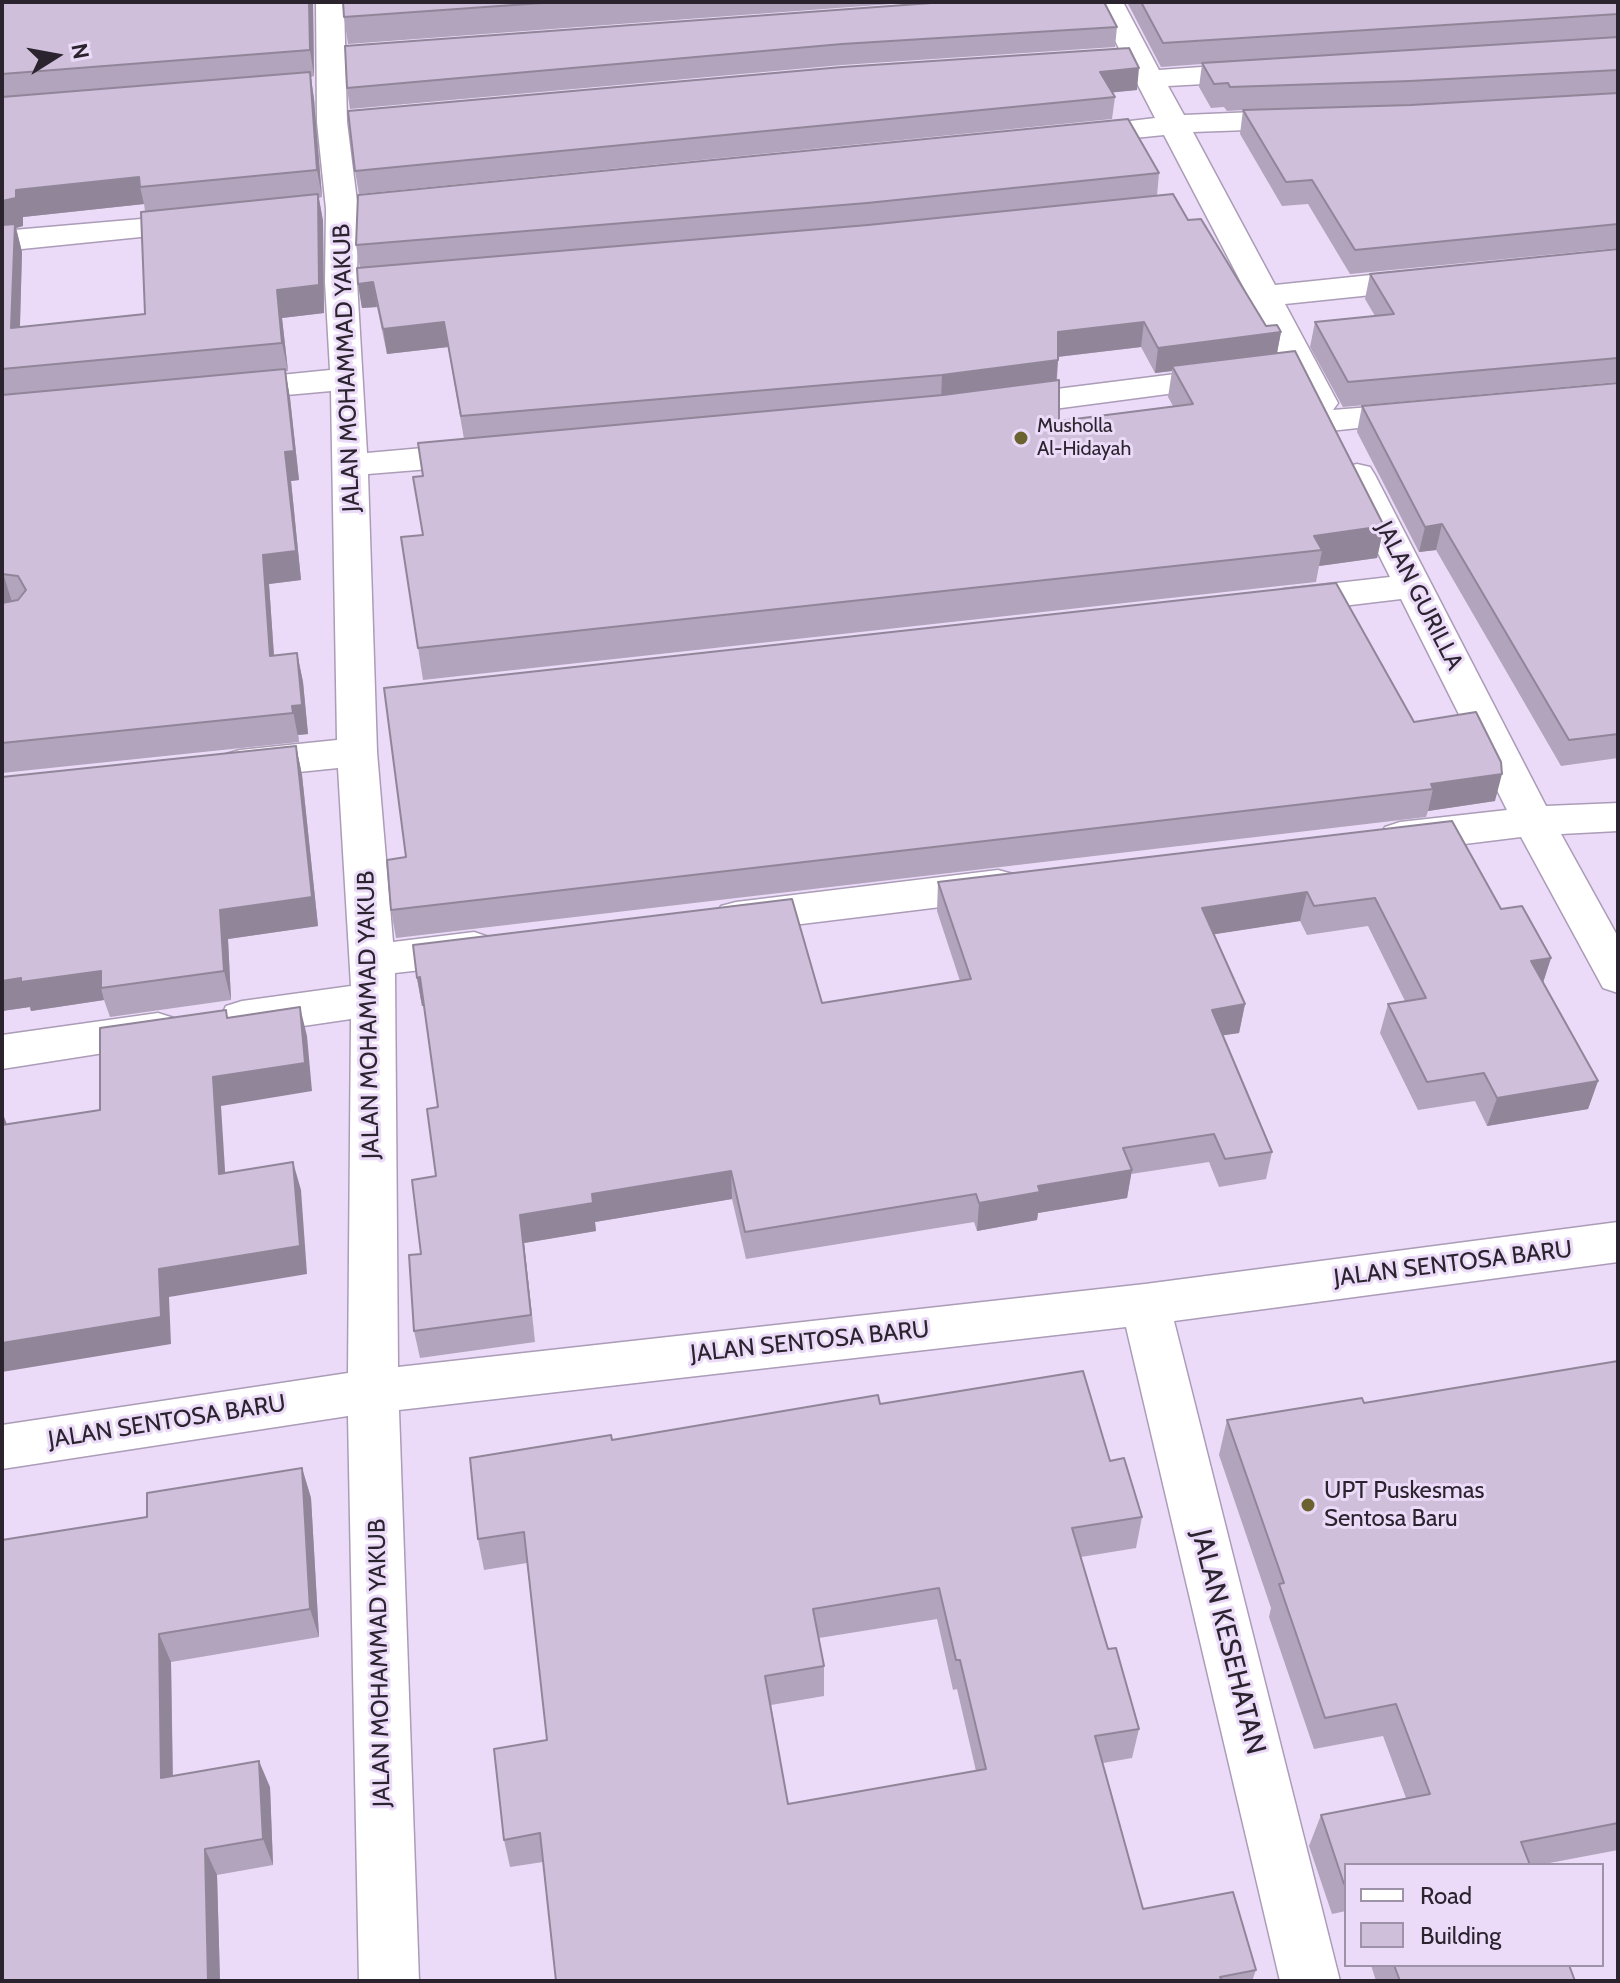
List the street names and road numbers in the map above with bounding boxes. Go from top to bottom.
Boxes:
street label: JALAN MOHAMMAD YAKUB [328,223,366,513]
street label: JALAN GURILLA [1369,517,1469,675]
street label: JALAN MOHAMMAD YAKUB [352,871,386,1159]
street label: JALAN SENTOSA BARU [1332,1235,1574,1293]
street label: JALAN SENTOSA BARU [689,1315,931,1369]
street label: JALAN SENTOSA BARU [46,1389,288,1455]
street label: JALAN MOHAMMAD YAKUB [363,1519,397,1807]
street label: JALAN KESEHATAN [1184,1526,1272,1758]

